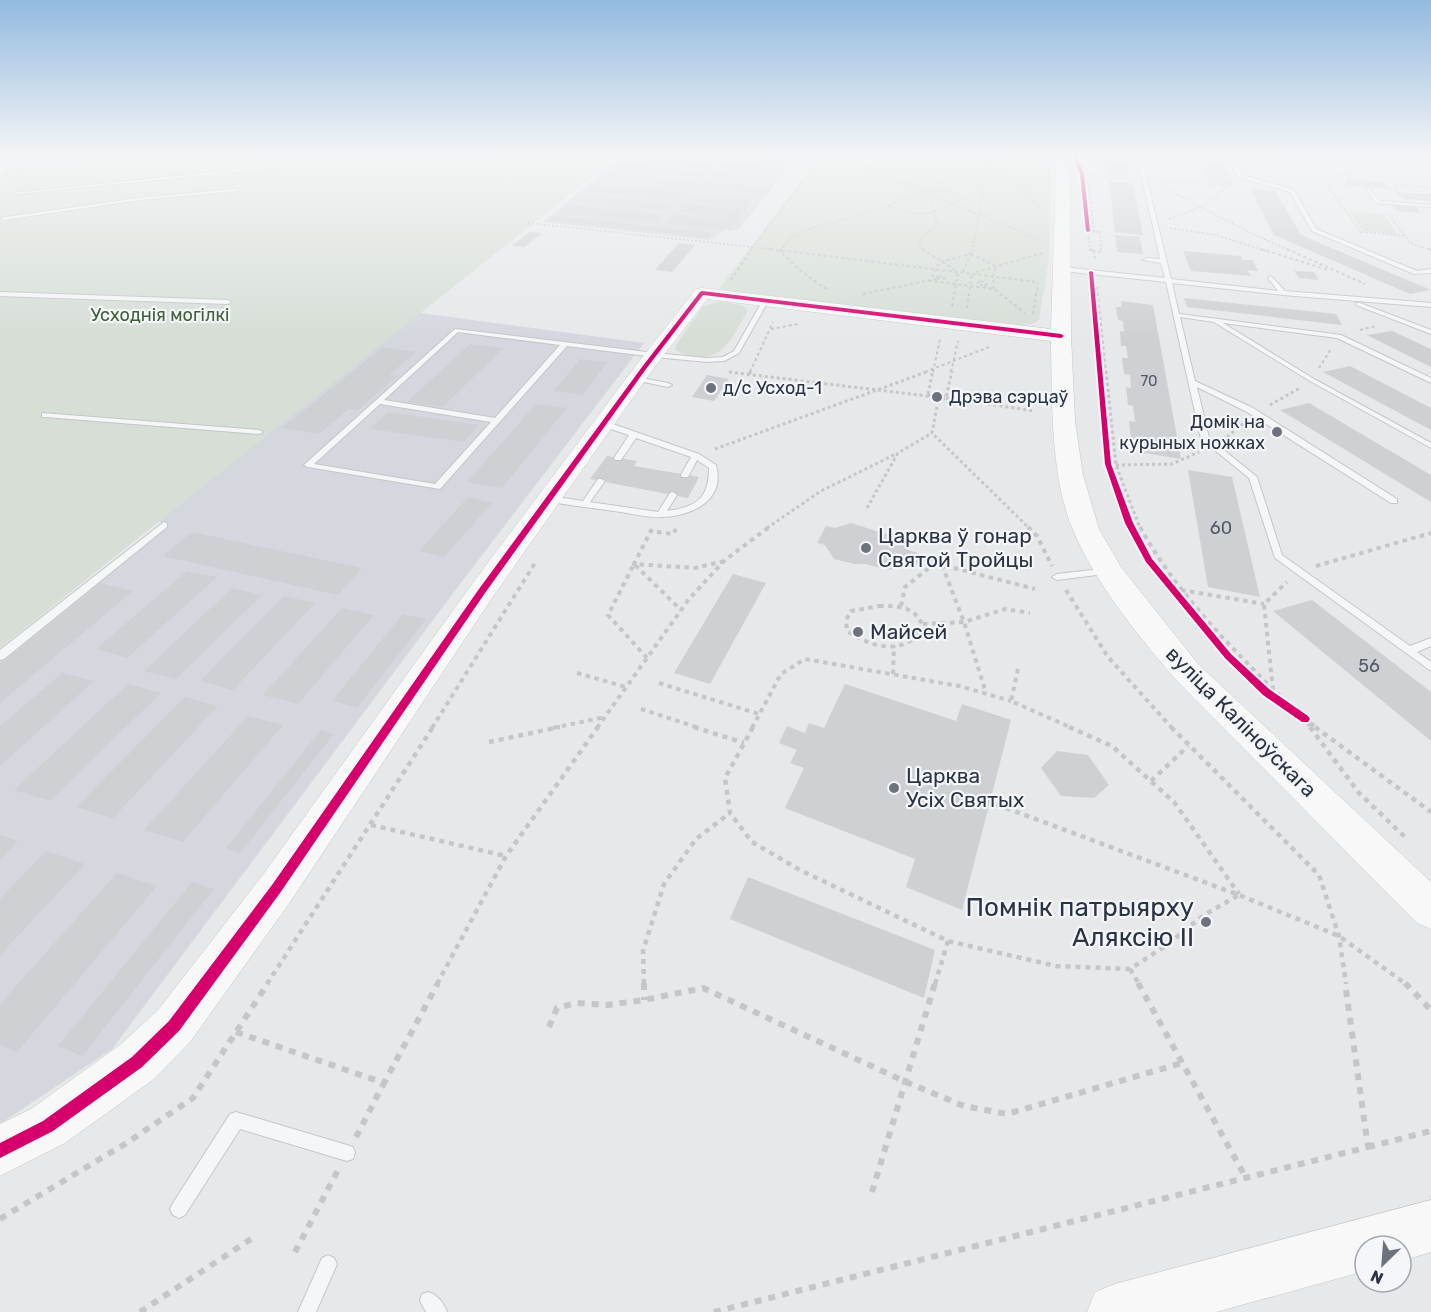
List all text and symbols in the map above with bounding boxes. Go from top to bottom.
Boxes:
park label: Усходнія могілкі [91,304,229,326]
house number: 70 [1140,372,1158,390]
place label: д/с Усход-1 [723,377,822,399]
marker: д/с Усход-1 [704,381,718,395]
place label: Дрэва сэрцаў [949,386,1069,408]
marker: Дрэва сэрцаў [930,390,944,404]
place label: Домік на курыных ножках [1119,411,1265,454]
marker: Домік на курыных ножках [1270,425,1284,439]
house number: 60 [1210,517,1232,539]
place label: Царква ў гонар Святой Тройцы [878,523,1033,572]
marker: Царква ў гонар Святой Тройцы [859,541,873,555]
place label: Майсей [870,619,947,644]
marker: Майсей [851,625,865,639]
street label: вуліца Каліноўскага [1161,641,1322,802]
house number: 56 [1358,655,1380,677]
place label: Царква Усіх Святых [906,763,1024,812]
marker: Царква Усіх Святых [887,781,901,795]
place label: Помнік патрыярху Аляксію II [965,892,1194,953]
marker: Помнік патрыярху Аляксію II [1199,915,1213,929]
north arrow [1353,1234,1413,1294]
text: N [1368,1266,1386,1288]

